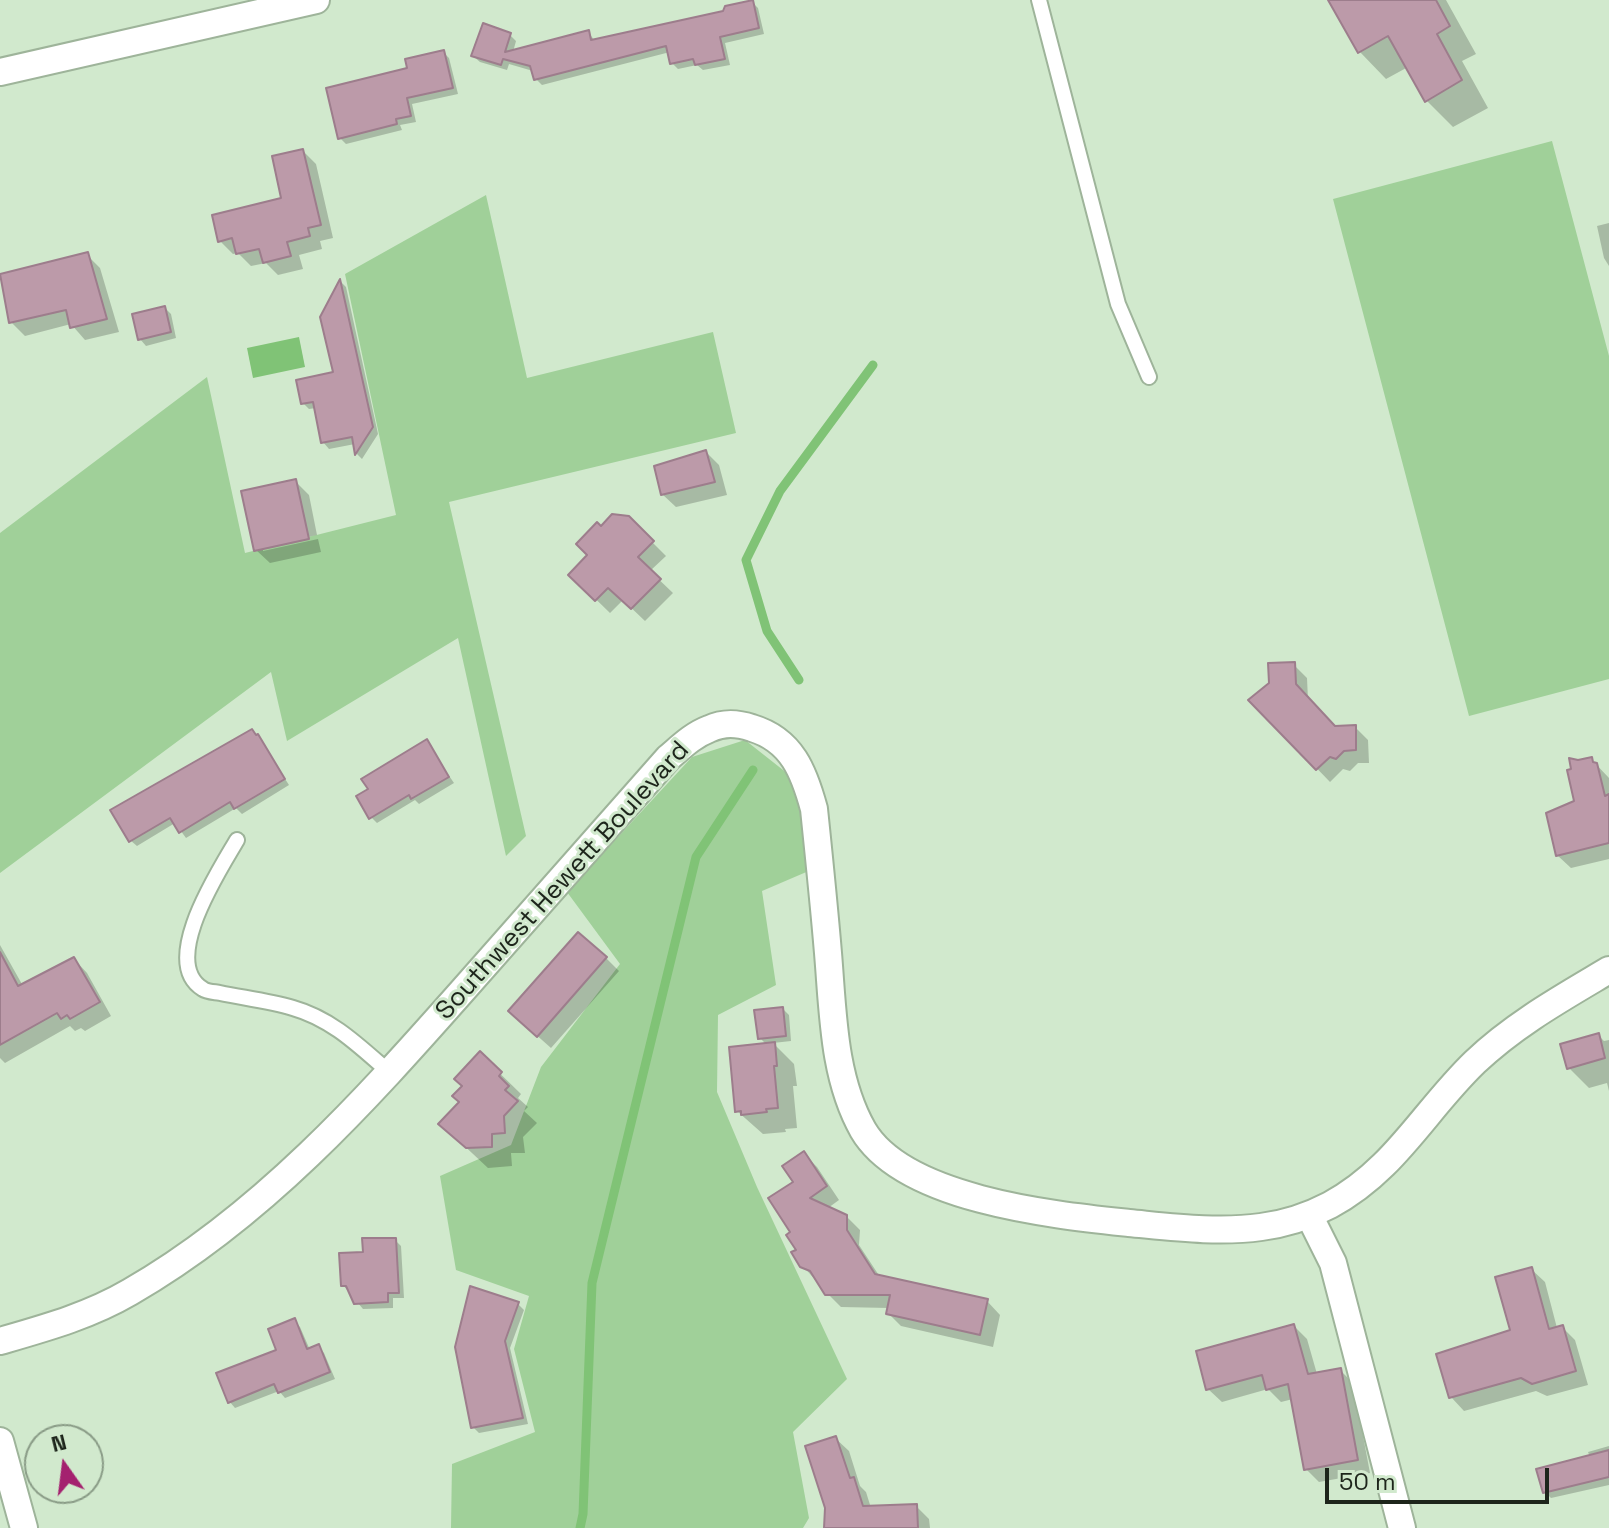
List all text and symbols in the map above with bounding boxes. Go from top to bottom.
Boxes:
street label: Southwest Hewett Boulevard [430,735,696,1027]
north arrow [24,1424,104,1504]
text: N [48,1427,69,1458]
scale bar [1329,1452,1553,1502]
text: 50 m [1339,1466,1396,1497]

